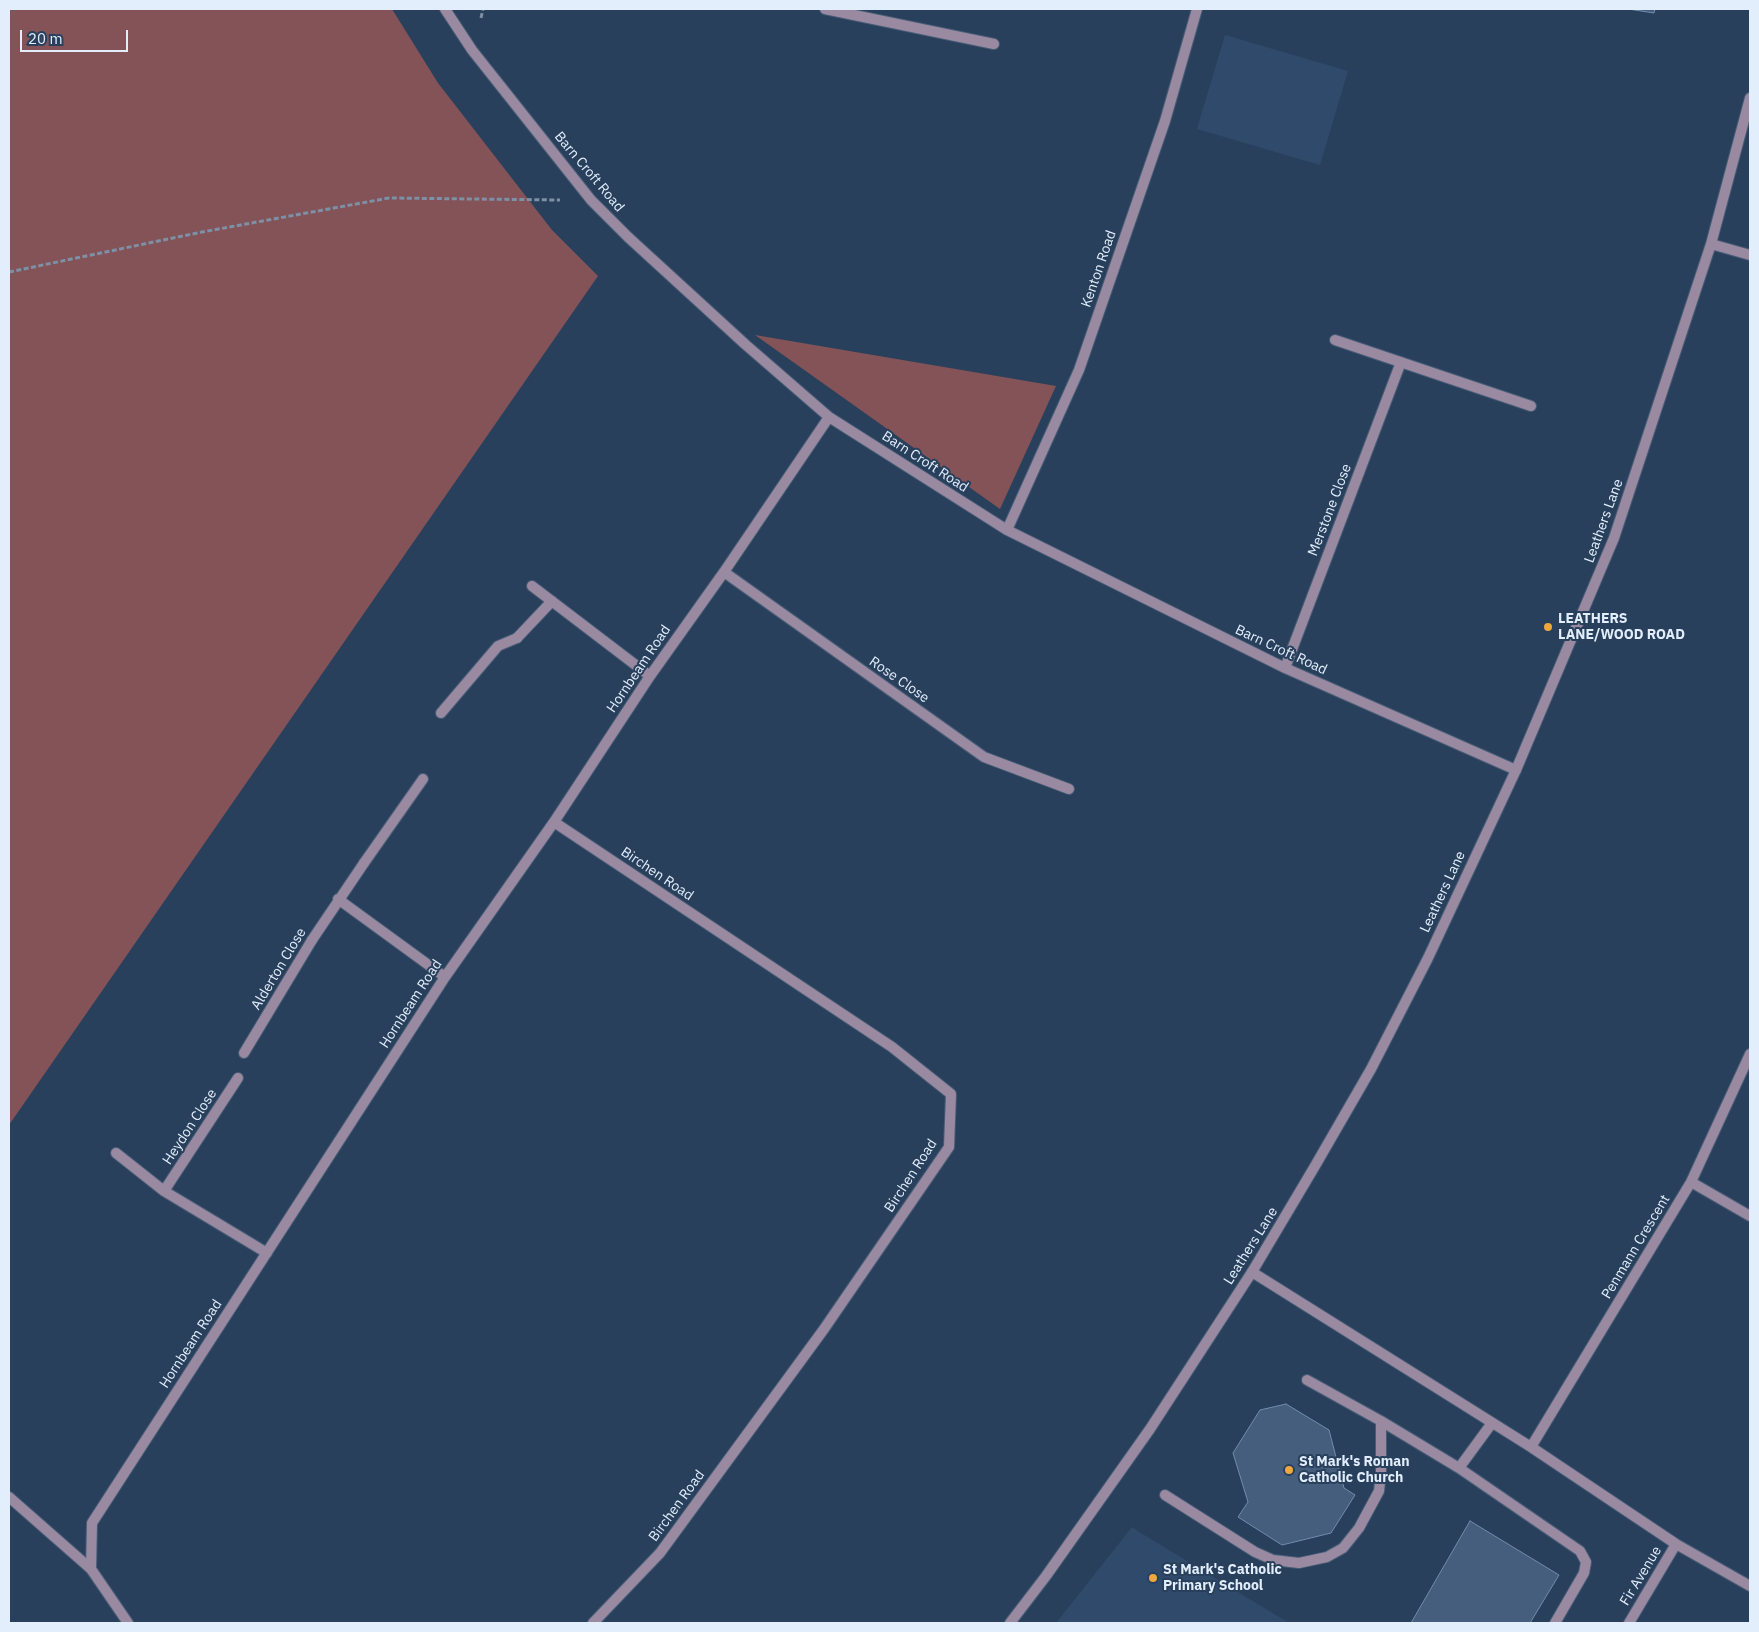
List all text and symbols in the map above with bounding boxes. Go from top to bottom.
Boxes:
scale bar [22,20,130,52]
text: 20 m [28,29,63,48]
street label: Barn Croft Road [551,129,627,215]
street label: Kenton Road [1078,228,1120,310]
street label: Barn Croft Road [879,428,971,496]
street label: Merstone Close [1305,462,1355,558]
street label: Leathers Lane [1581,477,1627,565]
place label: LEATHERS LANE/WOOD ROAD [1558,611,1685,644]
street label: Barn Croft Road [1232,621,1330,679]
marker: LEATHERS LANE/WOOD ROAD [1542,621,1554,633]
street label: Hornbeam Road [604,622,674,716]
street label: Rose Close [866,653,932,707]
street label: Birchen Road [618,844,696,904]
street label: Leathers Lane [1417,849,1469,935]
street label: Alderton Close [248,925,310,1013]
street label: Hornbeam Road [376,957,446,1051]
street label: Heydon Close [159,1086,221,1168]
street label: Birchen Road [881,1136,941,1216]
street label: Penmann Crescent [1598,1192,1674,1302]
street label: Leathers Lane [1221,1204,1281,1288]
street label: Hornbeam Road [156,1297,226,1391]
place label: St Mark's Roman Catholic Church [1299,1454,1410,1486]
marker: St Mark's Roman Catholic Church [1283,1464,1295,1476]
street label: Birchen Road [646,1467,708,1545]
street label: Fir Avenue [1617,1543,1665,1609]
place label: St Mark's Catholic Primary School [1163,1562,1282,1594]
marker: St Mark's Catholic Primary School [1147,1572,1159,1584]

